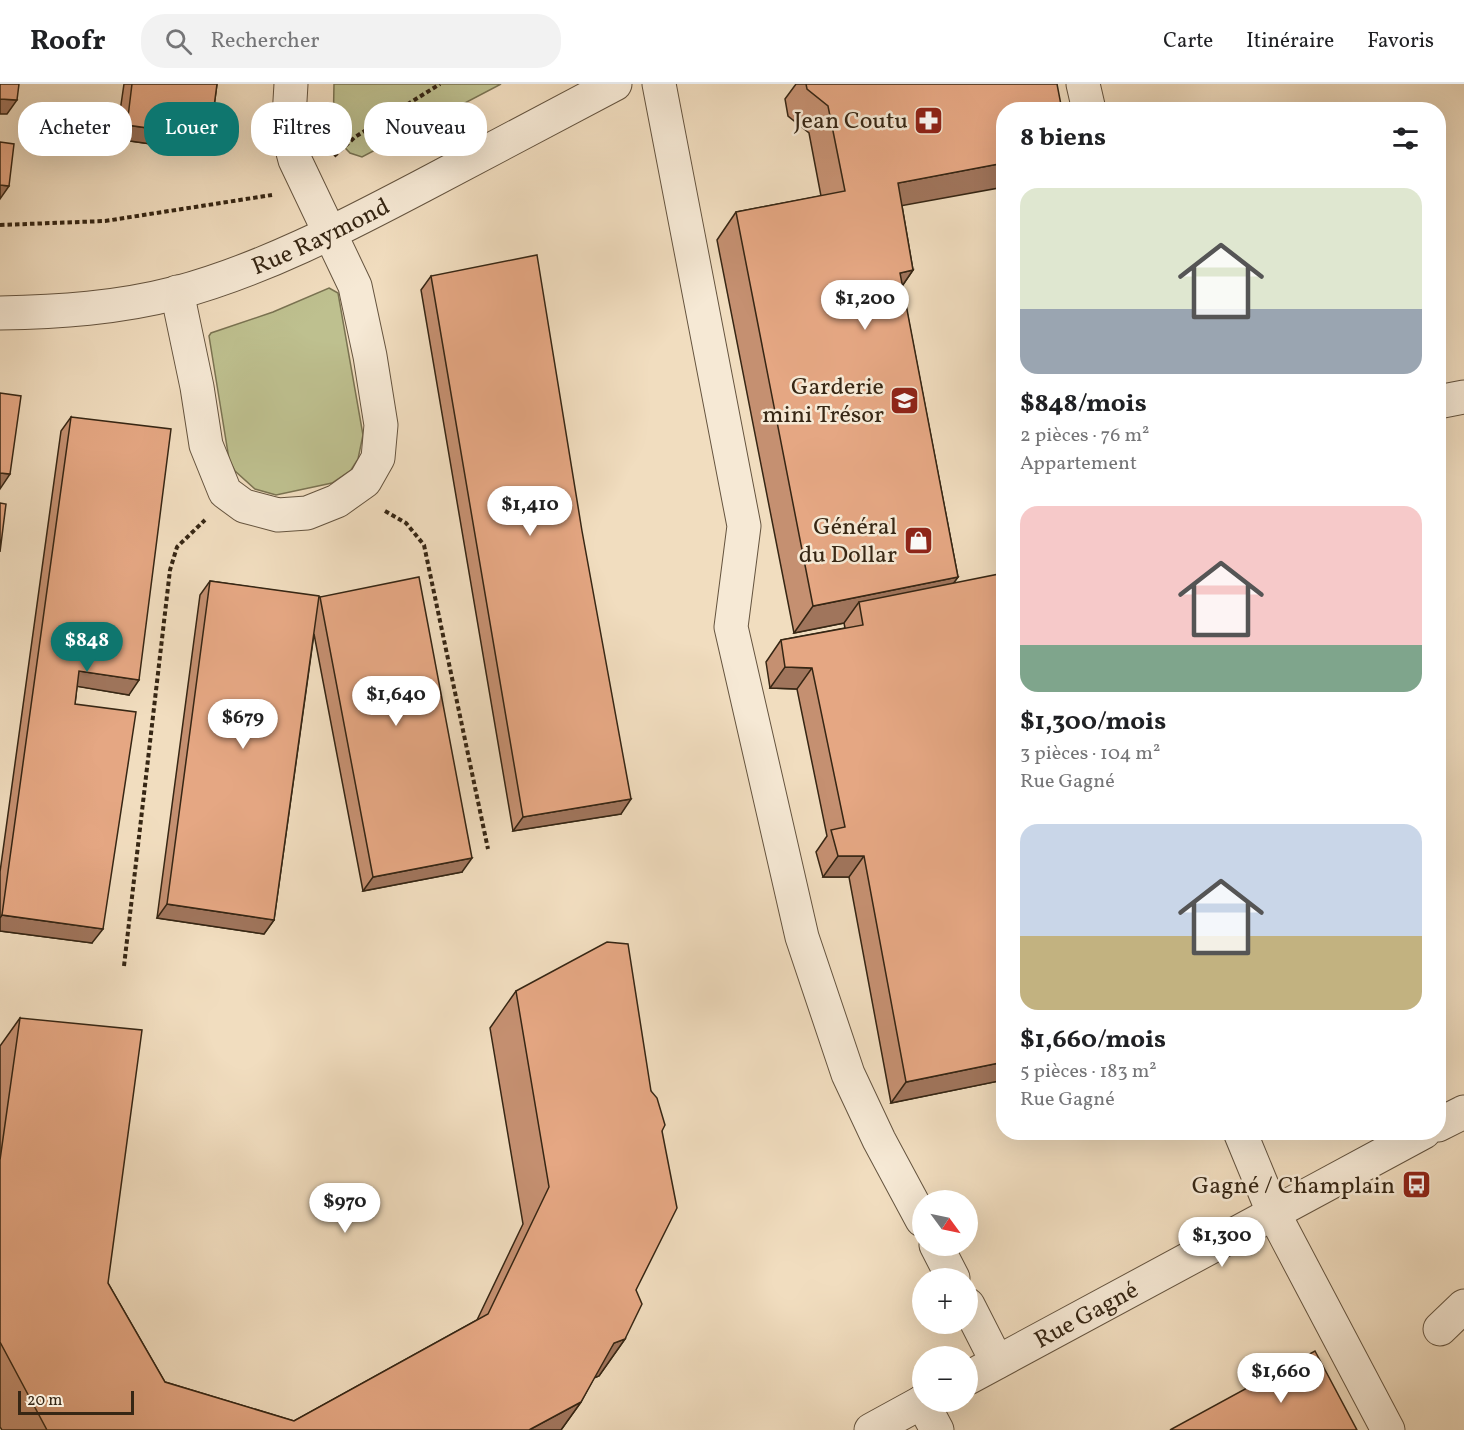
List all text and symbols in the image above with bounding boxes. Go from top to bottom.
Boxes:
search box [141,14,561,68]
text: Roofr [30,22,105,61]
icon: search [162,25,195,58]
text: Rechercher [210,26,320,57]
text: Carte [1163,27,1213,56]
text: Itinéraire [1246,27,1334,56]
text: Favoris [1367,27,1434,56]
chip: Acheter [18,102,132,156]
chip: Louer [144,102,239,156]
chip: Filtres [251,102,352,156]
chip: Nouveau [364,102,487,156]
pharmacy icon: Jean Coutu [913,104,945,136]
place label: Jean Coutu [794,105,908,139]
text: 8 biens [1020,120,1106,156]
icon: filters [1389,122,1422,155]
street label: Rue Raymond [247,191,396,285]
icon: home [1167,227,1275,335]
pin: $1,200 [816,280,914,331]
text: $1,200 [835,285,895,313]
place label: Garderie mini Trésor [762,371,884,433]
school or university icon: Garderie mini Trésor [889,384,921,416]
text: $848/mois [1020,386,1147,422]
text: 2 pièces · 76 m² [1020,422,1150,450]
text: Appartement [1020,450,1137,478]
pin: $1,410 [481,486,579,537]
text: $1,410 [501,491,559,519]
place label: Général du Dollar [799,511,897,573]
shop icon: Général du Dollar [902,524,934,556]
icon: home [1167,545,1275,653]
pin: $848 [51,622,123,673]
text: $848 [65,627,109,655]
pin: $1,640 [347,676,445,727]
text: $1,640 [366,681,426,709]
pin: $679 [207,699,279,750]
text: $679 [222,704,264,732]
text: $1,300/mois [1020,704,1166,740]
text: 3 pièces · 104 m² [1020,740,1160,768]
text: Rue Gagné [1020,768,1115,796]
icon: home [1167,863,1275,971]
text: $1,660/mois [1020,1022,1166,1058]
text: 5 pièces · 183 m² [1020,1058,1157,1086]
text: Rue Gagné [1020,1086,1115,1114]
bus stop icon: Gagné / Champlain [1400,1169,1432,1201]
place label: Gagné / Champlain [1192,1170,1395,1204]
pin: $970 [309,1183,381,1234]
text: $970 [323,1188,367,1216]
north arrow [912,1190,978,1256]
map controls [912,1190,978,1412]
pin: $1,300 [1173,1217,1271,1268]
text: $1,300 [1192,1222,1252,1250]
button: + [912,1268,978,1334]
street label: Rue Gagné [1029,1274,1145,1358]
button: − [912,1346,978,1412]
pin: $1,660 [1232,1353,1330,1404]
text: $1,660 [1251,1358,1311,1386]
scale bar [18,1388,134,1416]
text: 20 m [27,1390,62,1412]

